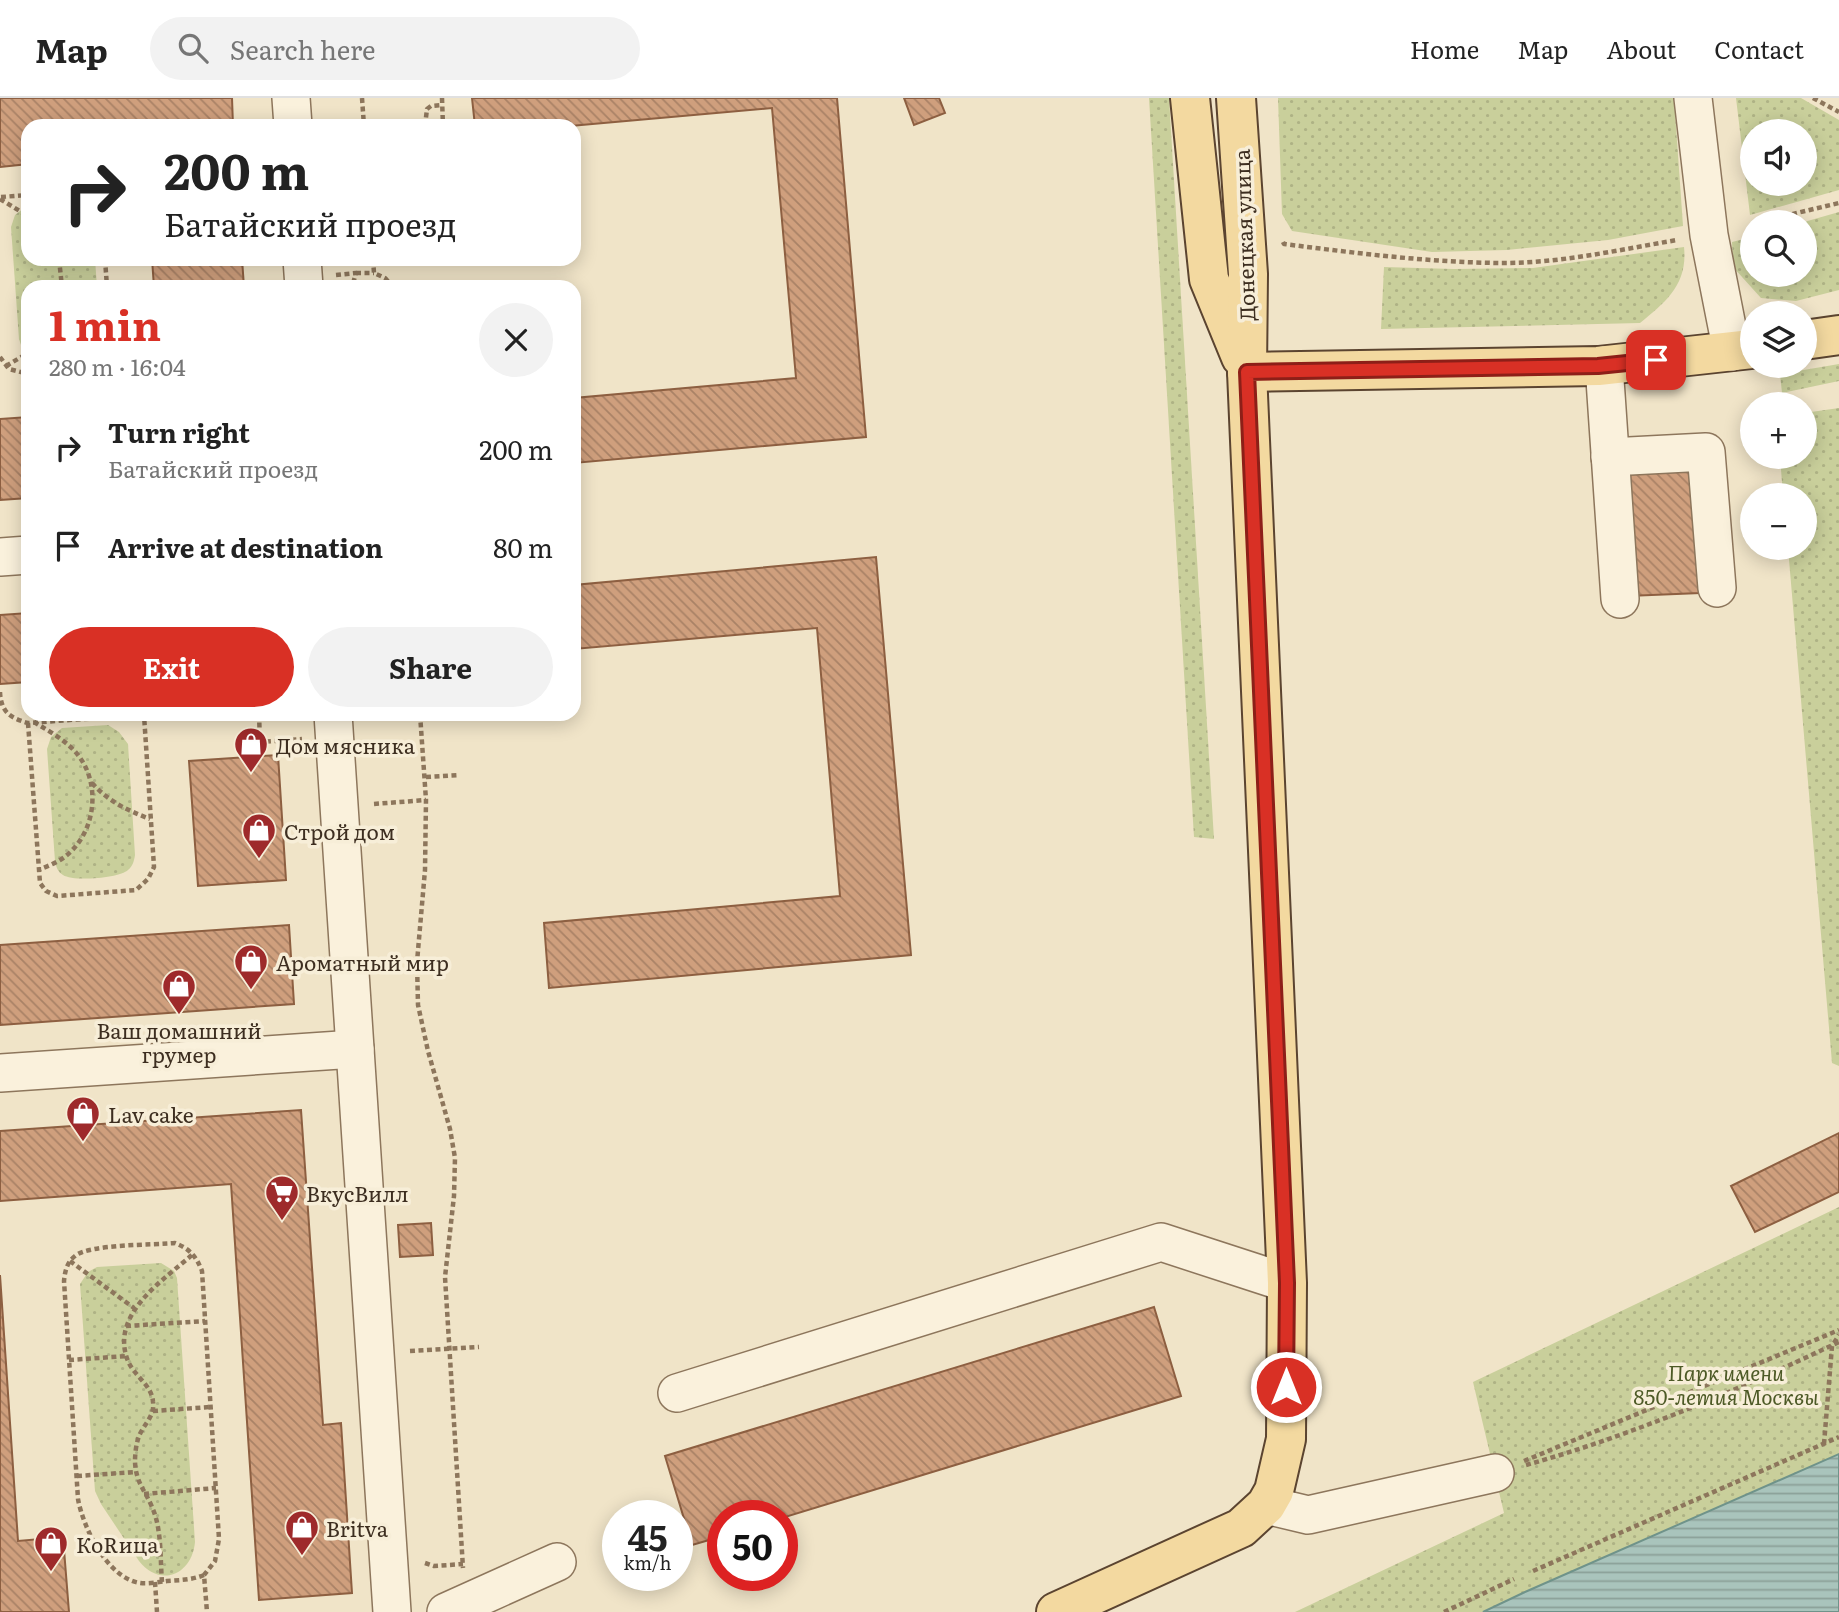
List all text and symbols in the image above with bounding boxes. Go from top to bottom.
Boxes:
search box [150,17,640,80]
text: Map [35,24,108,73]
icon: search [174,29,212,67]
text: Search here [230,29,376,68]
text: Home [1410,31,1479,66]
text: Map [1517,31,1568,66]
text: About [1606,31,1676,66]
text: Contact [1714,31,1804,66]
map controls [1740,119,1817,560]
button: sound [1740,119,1817,196]
text: 200 m [164,132,309,205]
icon: right [49,147,140,238]
street label: Донецкая улица [1224,148,1261,321]
text: Батайский проезд [164,199,457,247]
button: search [1740,210,1817,287]
text: 1 min [49,292,161,354]
button: layers [1740,301,1817,378]
button: close [479,303,553,377]
pin [1626,330,1686,390]
icon: arrive [1637,341,1675,379]
text: 280 m · 16:04 [49,349,186,383]
button: + [1740,392,1817,469]
text: Turn right [108,412,250,451]
icon: right [49,429,87,467]
text: 200 m [479,429,553,468]
text: Батайский проезд [108,451,318,485]
button: − [1740,483,1817,560]
icon: arrive [49,527,87,565]
text: Arrive at destination [108,527,383,566]
text: 80 m [493,527,553,566]
button: Exit [49,627,294,707]
button: Share [308,627,553,707]
shop icon: Дом мясника [232,725,270,774]
place label: Дом мясника [276,729,416,760]
shop icon: Строй дом [240,811,278,860]
place label: Строй дом [284,815,395,846]
shop icon: Ароматный мир [232,942,270,991]
place label: Ароматный мир [276,946,449,977]
shop icon: Ваш домашний грумер [160,967,198,1016]
place label: Ваш домашний грумер [96,1014,262,1069]
shop icon: Lav cake [64,1094,102,1143]
place label: Lav cake [108,1098,194,1129]
supermarket icon: ВкусВилл [263,1173,301,1222]
place label: ВкусВилл [306,1177,409,1208]
position arrow [1249,1350,1323,1424]
park label: Парк имени 850-летия Москвы [1633,1356,1819,1411]
speed limit sign: 50 [707,1500,798,1591]
shop icon: Britva [283,1508,321,1557]
text: 45 [627,1510,668,1562]
place label: Britva [326,1512,389,1543]
shop icon: КоRица [32,1524,70,1573]
place label: КоRица [76,1528,159,1559]
text: km/h [624,1549,671,1576]

